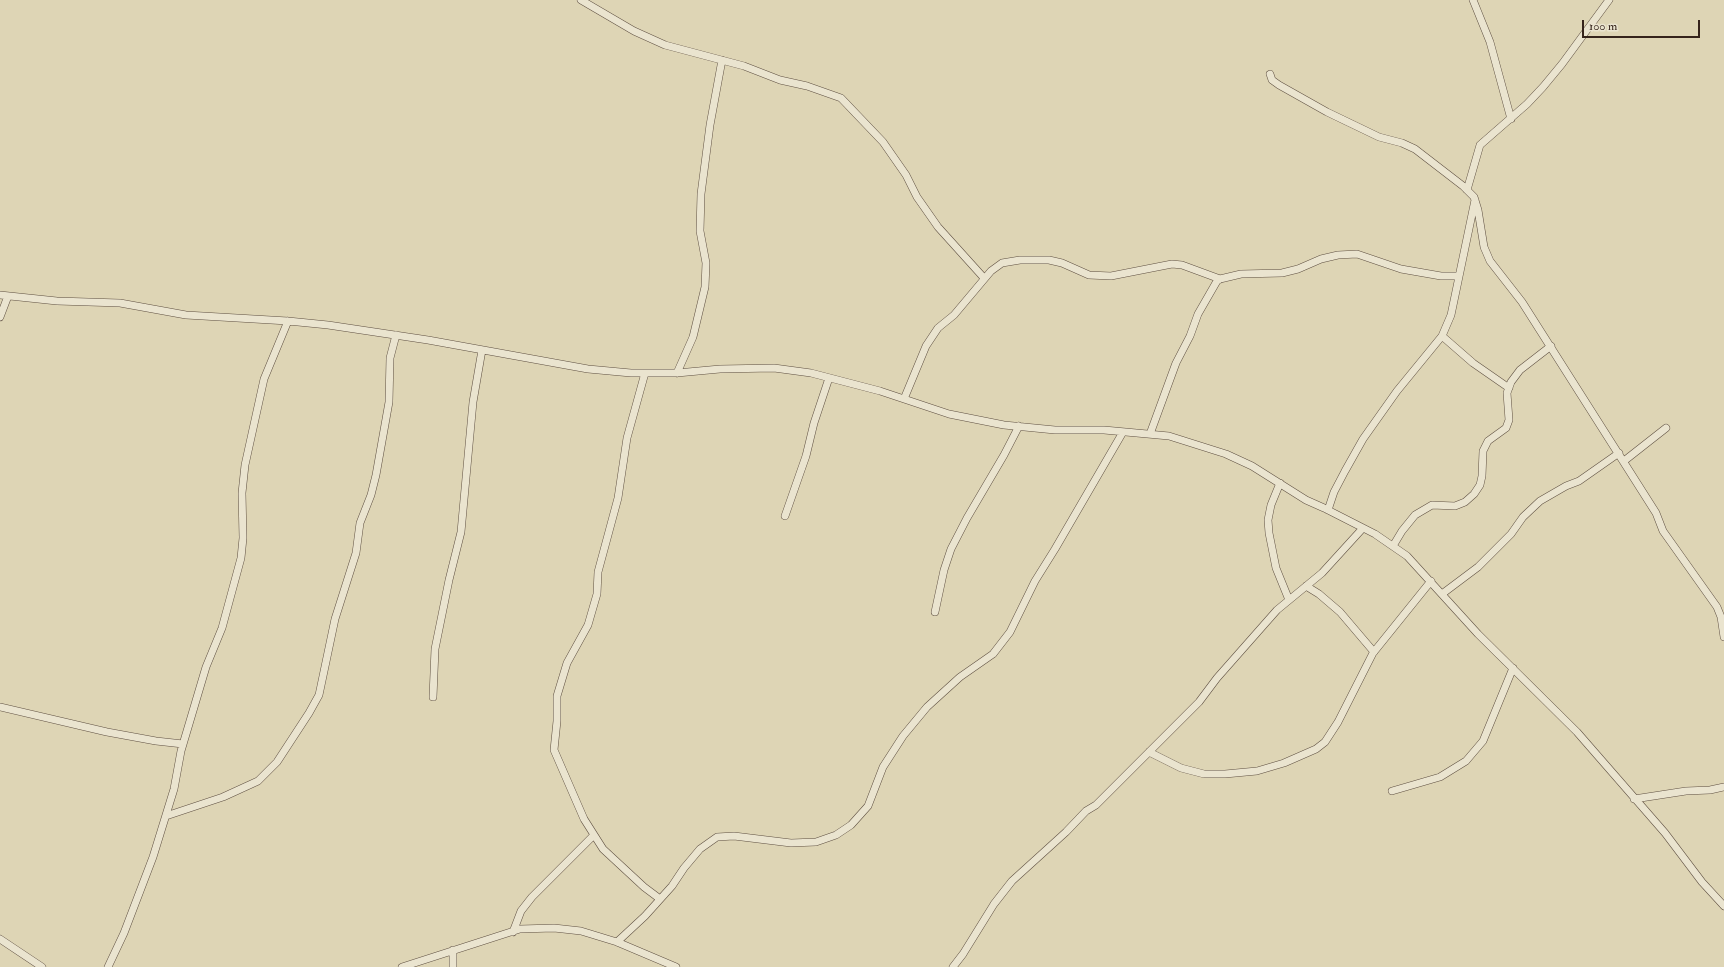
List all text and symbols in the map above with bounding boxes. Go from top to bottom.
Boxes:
scale bar [1584,12,1702,38]
text: 100 m [1589,19,1617,34]

